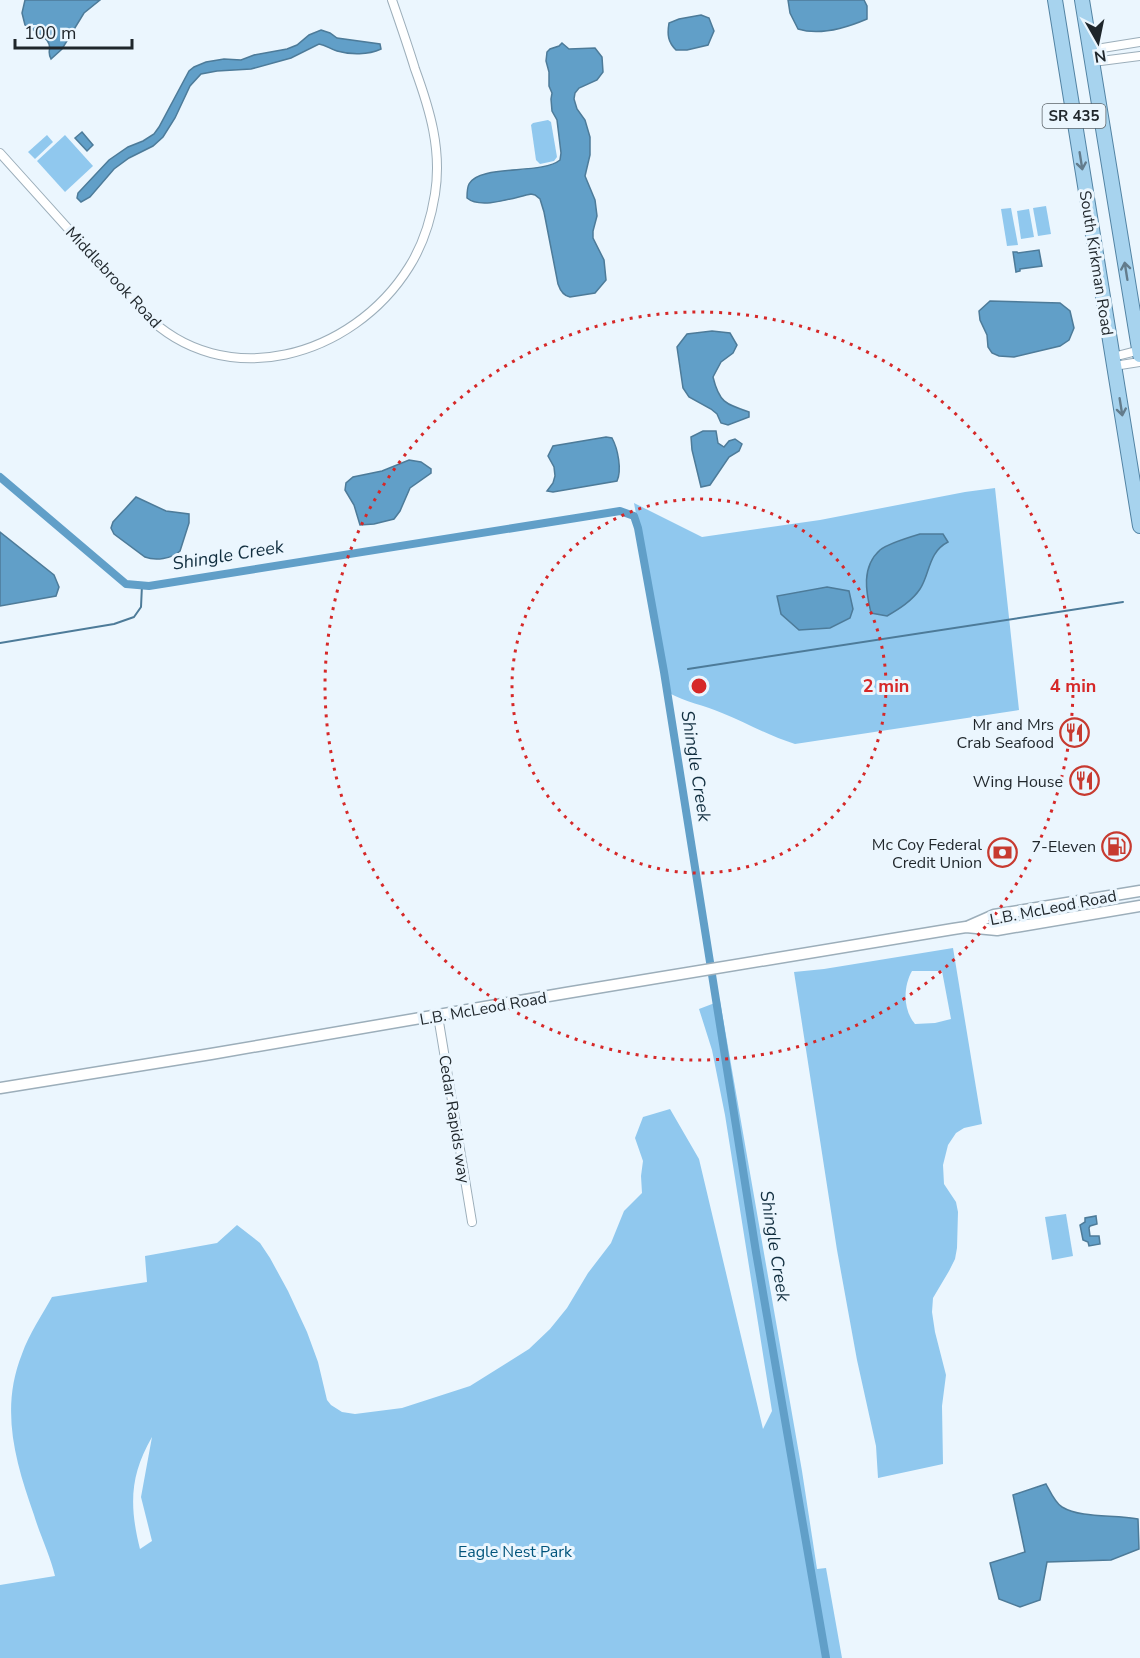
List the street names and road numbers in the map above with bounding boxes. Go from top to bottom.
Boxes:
road number: SR 435 [1042,104,1106,128]
street label: South Kirkman Road [1074,189,1118,337]
street label: Middlebrook Road [60,222,166,333]
street label: L.B. McLeod Road [988,885,1118,931]
street label: L.B. McLeod Road [418,987,548,1031]
street label: Cedar Rapids way [433,1053,475,1186]

